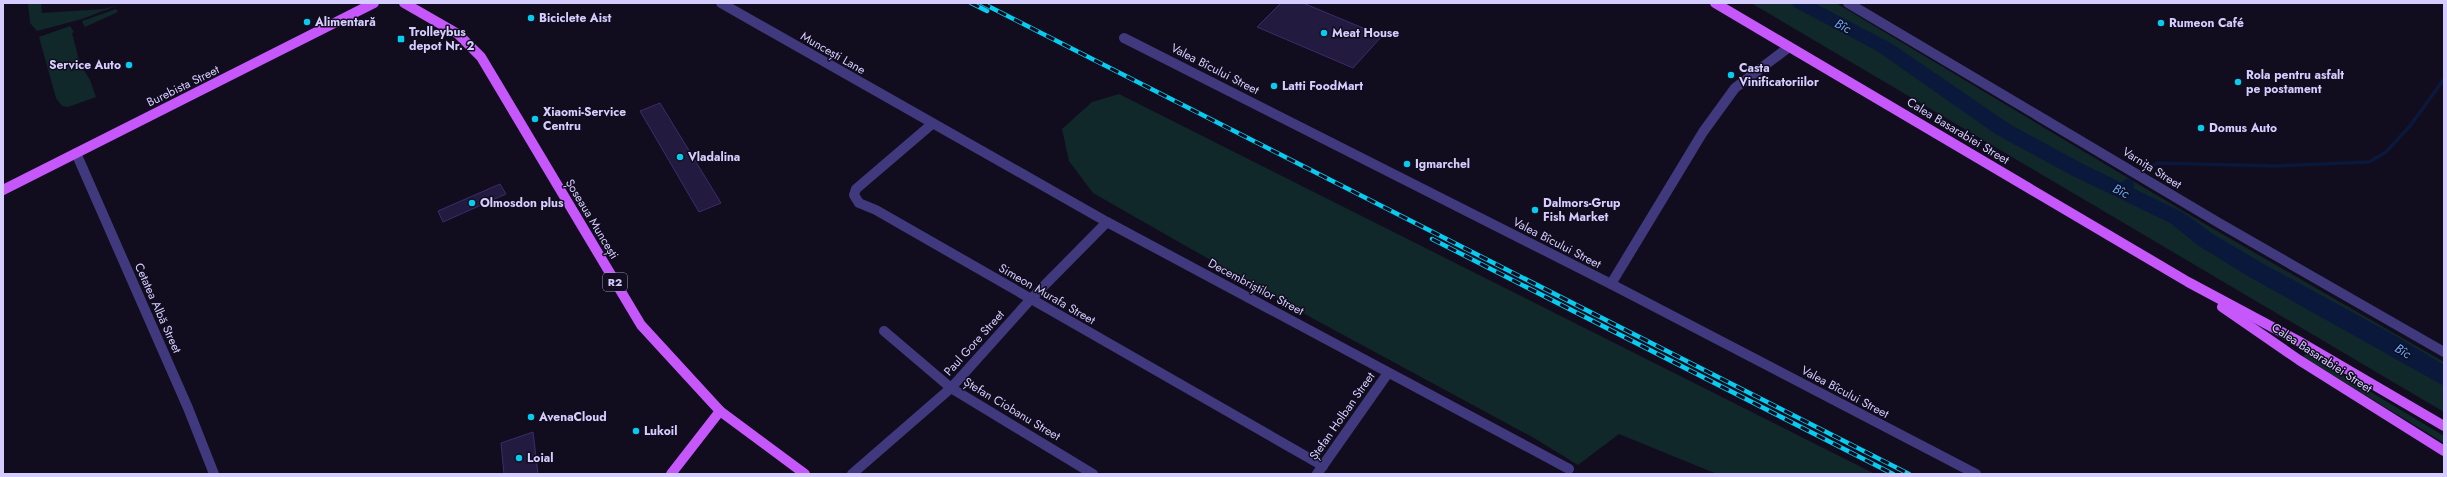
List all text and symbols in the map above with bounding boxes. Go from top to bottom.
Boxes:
place label: Biciclete Aist [539,9,611,27]
place label: Alimentară [314,13,376,31]
marker: Biciclete Aist [526,13,536,23]
water label: Bîc [1831,14,1855,38]
place label: Rumeon Café [2169,14,2244,32]
marker: Alimentară [302,17,312,27]
marker: Rumeon Café [2156,18,2166,28]
place label: Trolleybus depot Nr. 2 [409,23,474,55]
place label: Meat House [1332,24,1399,42]
street label: Muncești Lane [797,27,869,79]
marker: Meat House [1319,28,1329,38]
marker: Trolleybus depot Nr. 2 [396,34,406,44]
street label: Valea Bîcului Street [1168,39,1262,99]
place label: Service Auto [49,56,121,74]
place label: Casta Vinificatoriilor [1738,59,1819,91]
marker: Service Auto [124,60,134,70]
street label: Burebista Street [144,61,222,111]
place label: Rola pentru asfalt pe postament [2246,66,2344,98]
marker: Casta Vinificatoriilor [1726,70,1736,80]
place label: Latti FoodMart [1282,77,1363,95]
marker: Rola pentru asfalt pe postament [2233,77,2243,87]
marker: Latti FoodMart [1269,81,1279,91]
street label: Calea Basarabiei Street [1903,93,2013,169]
place label: Xiaomi-Service Centru [543,103,626,135]
marker: Xiaomi-Service Centru [530,114,540,124]
place label: Domus Auto [2209,119,2277,137]
marker: Domus Auto [2196,123,2206,133]
street label: Varnița Street [2119,143,2185,193]
place label: Vladalina [687,148,740,166]
marker: Vladalina [675,152,685,162]
place label: Igmarchel [1415,155,1470,173]
marker: Igmarchel [1402,159,1412,169]
street label: Șoseaua Muncești [561,176,623,262]
water label: Bîc [2109,179,2133,203]
place label: Olmosdon plus [480,194,564,212]
place label: Dalmors-Grup Fish Market [1543,194,1621,226]
marker: Olmosdon plus [467,198,477,208]
marker: Dalmors-Grup Fish Market [1530,205,1540,215]
street label: Valea Bîcului Street [1510,213,1604,273]
street label: Decembriștilor Street [1205,254,1307,320]
street label: Simeon Murafa Street [995,259,1099,329]
street label: Cetatea Albă Street [130,260,186,356]
road number: R2 [603,273,627,291]
street label: Paul Gore Street [940,306,1008,380]
street label: Calea Basarabiei Street [2268,319,2376,397]
water label: Bîc [2391,339,2415,363]
street label: Valea Bîcului Street [1798,361,1892,423]
street label: Ștefan Holban Street [1305,368,1379,464]
street label: Ștefan Ciobanu Street [960,373,1064,445]
place label: AvenaCloud [538,408,607,426]
marker: AvenaCloud [526,412,536,422]
place label: Lukoil [644,422,677,440]
marker: Lukoil [631,426,641,436]
place label: Loial [527,449,553,467]
marker: Loial [514,453,524,463]

